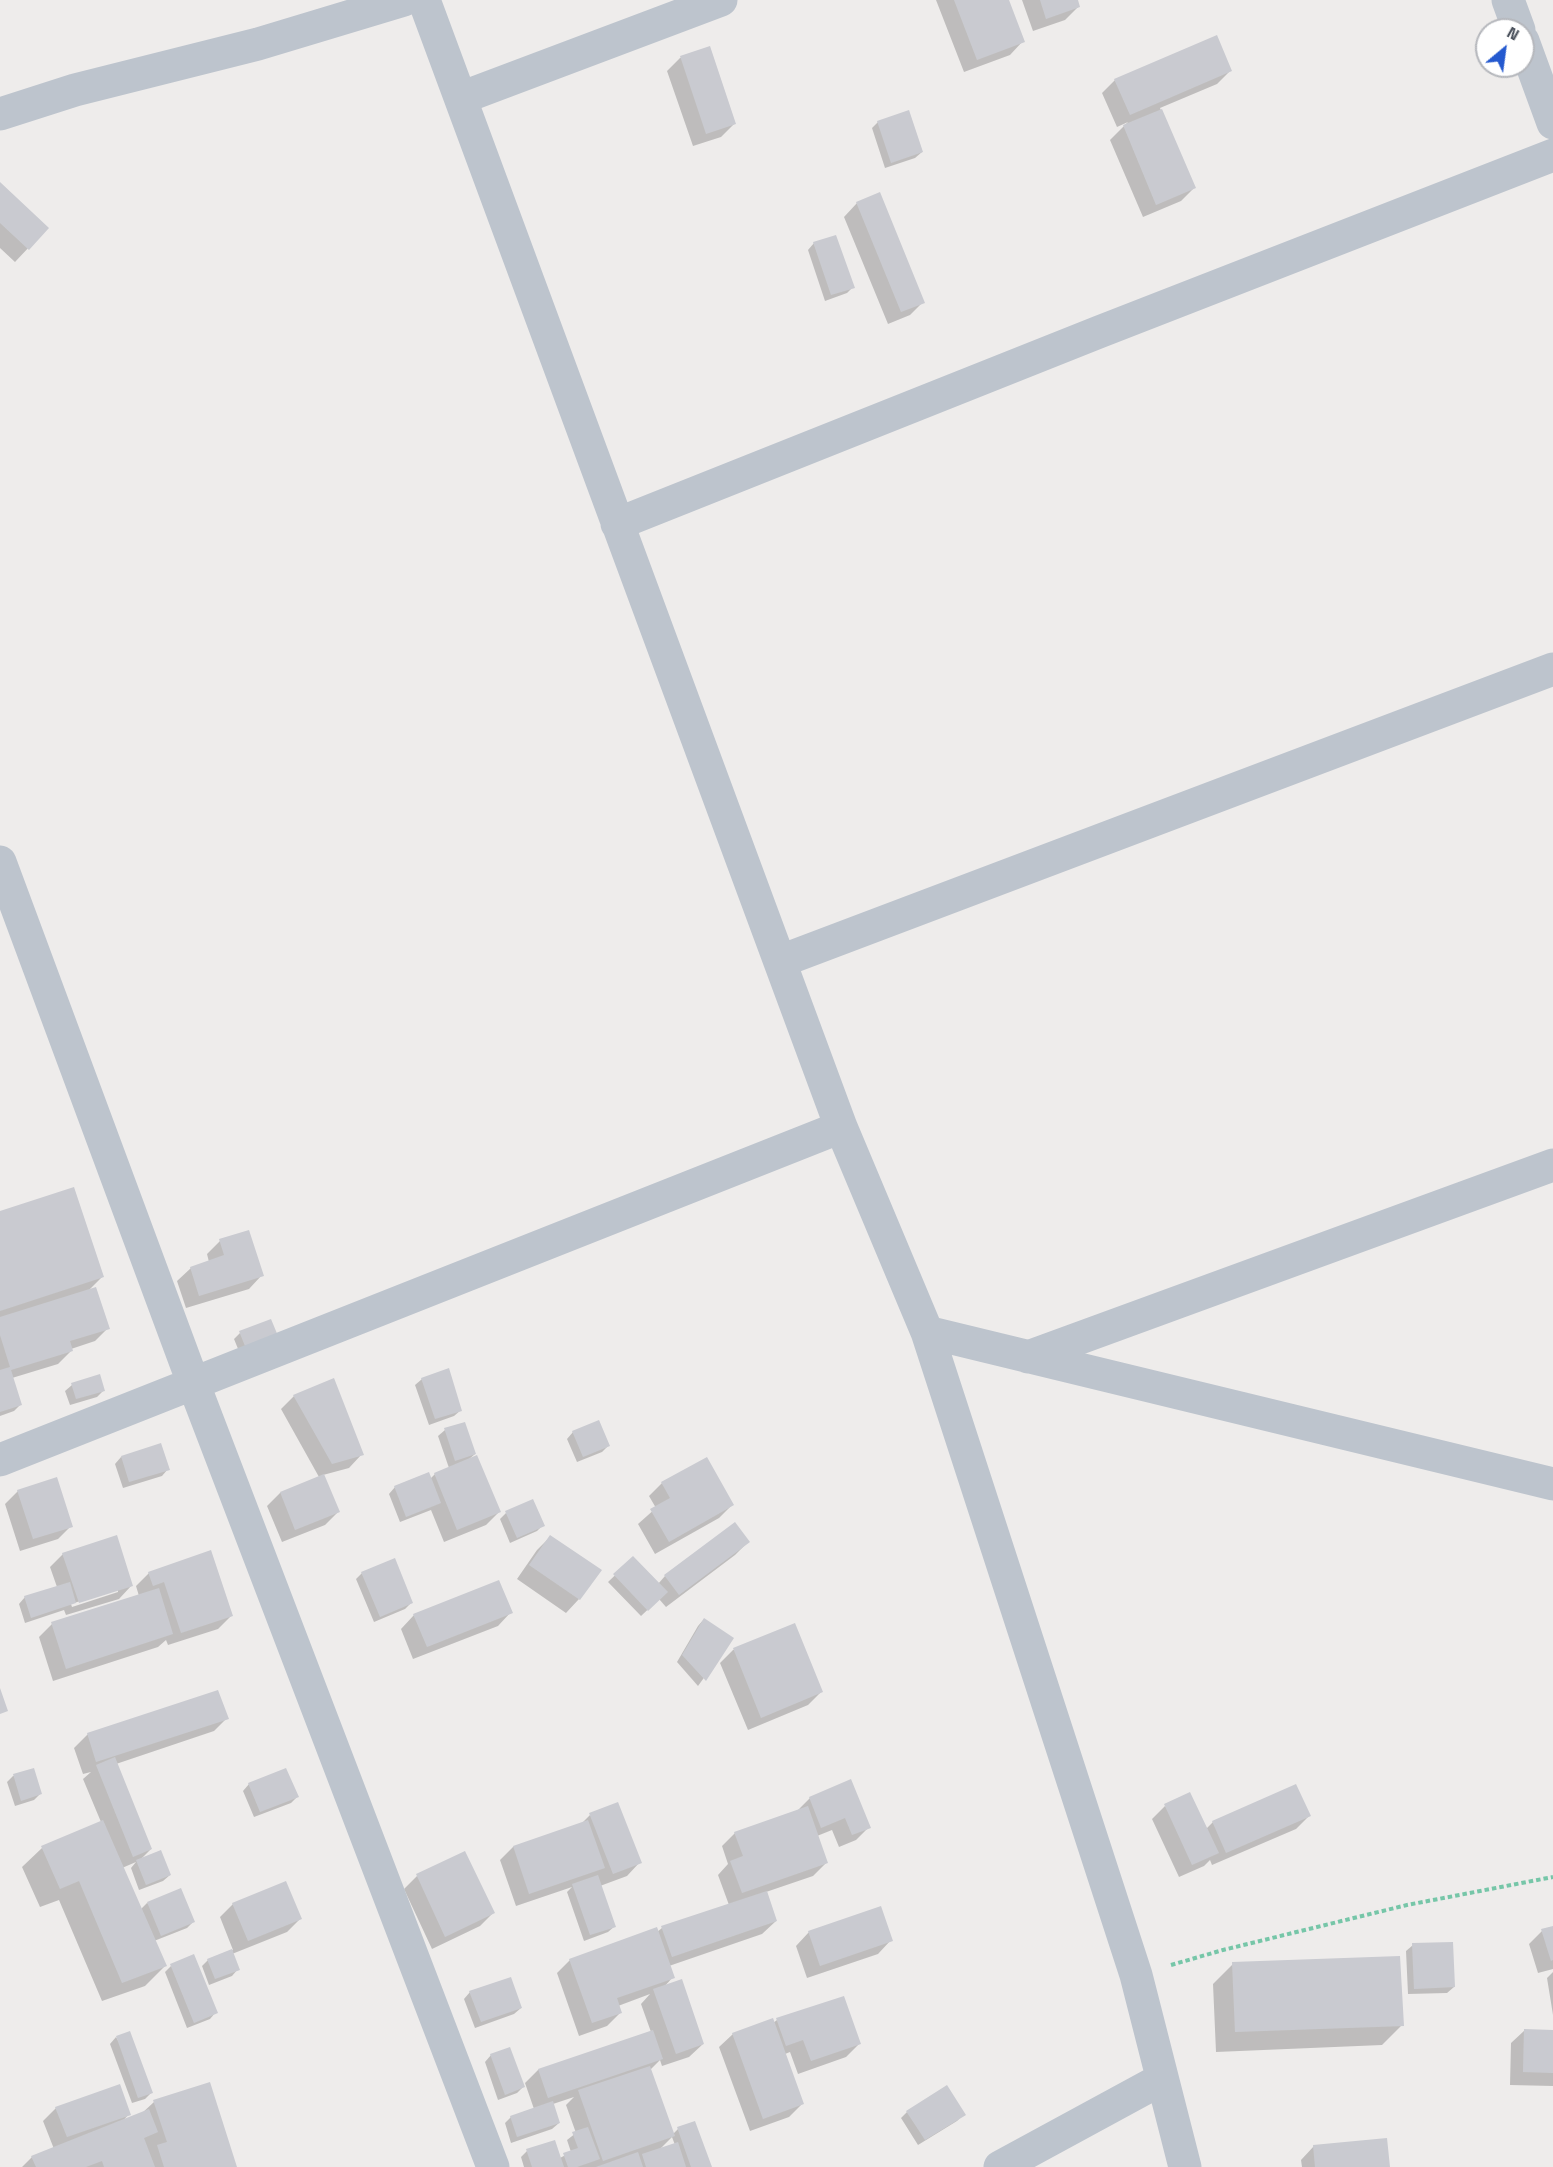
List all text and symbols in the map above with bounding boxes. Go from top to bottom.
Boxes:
north arrow [1475,18,1535,78]
text: N [1503,22,1523,45]

